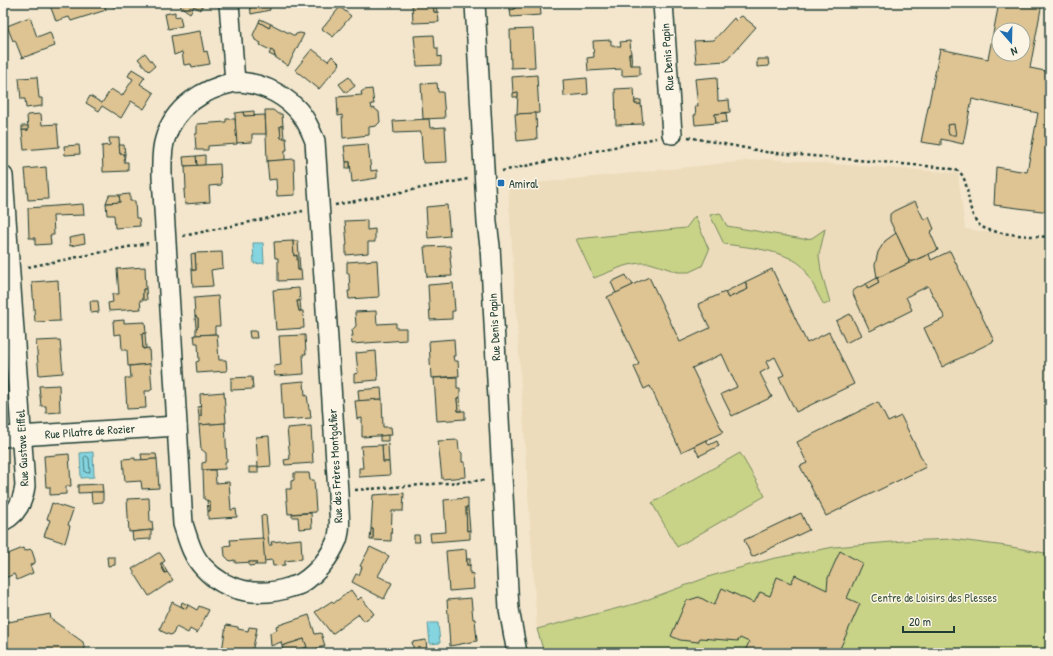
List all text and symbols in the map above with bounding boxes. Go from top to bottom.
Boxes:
north arrow [991,22,1031,62]
street label: Rue Denis Papin [656,23,678,91]
text: N [1009,44,1020,59]
place label: Amiral [509,175,539,192]
marker: Amiral [496,178,506,188]
street label: Rue Denis Papin [484,293,504,361]
street label: Rue des Frères Montgolfier [323,408,346,524]
street label: Rue Gustave Eiffel [11,409,32,487]
street label: Rue Pilatre de Rozier [44,419,136,443]
park label: Centre de Loisirs des Plesses [871,589,997,606]
scale bar [903,608,954,634]
text: 20 m [909,613,931,630]

